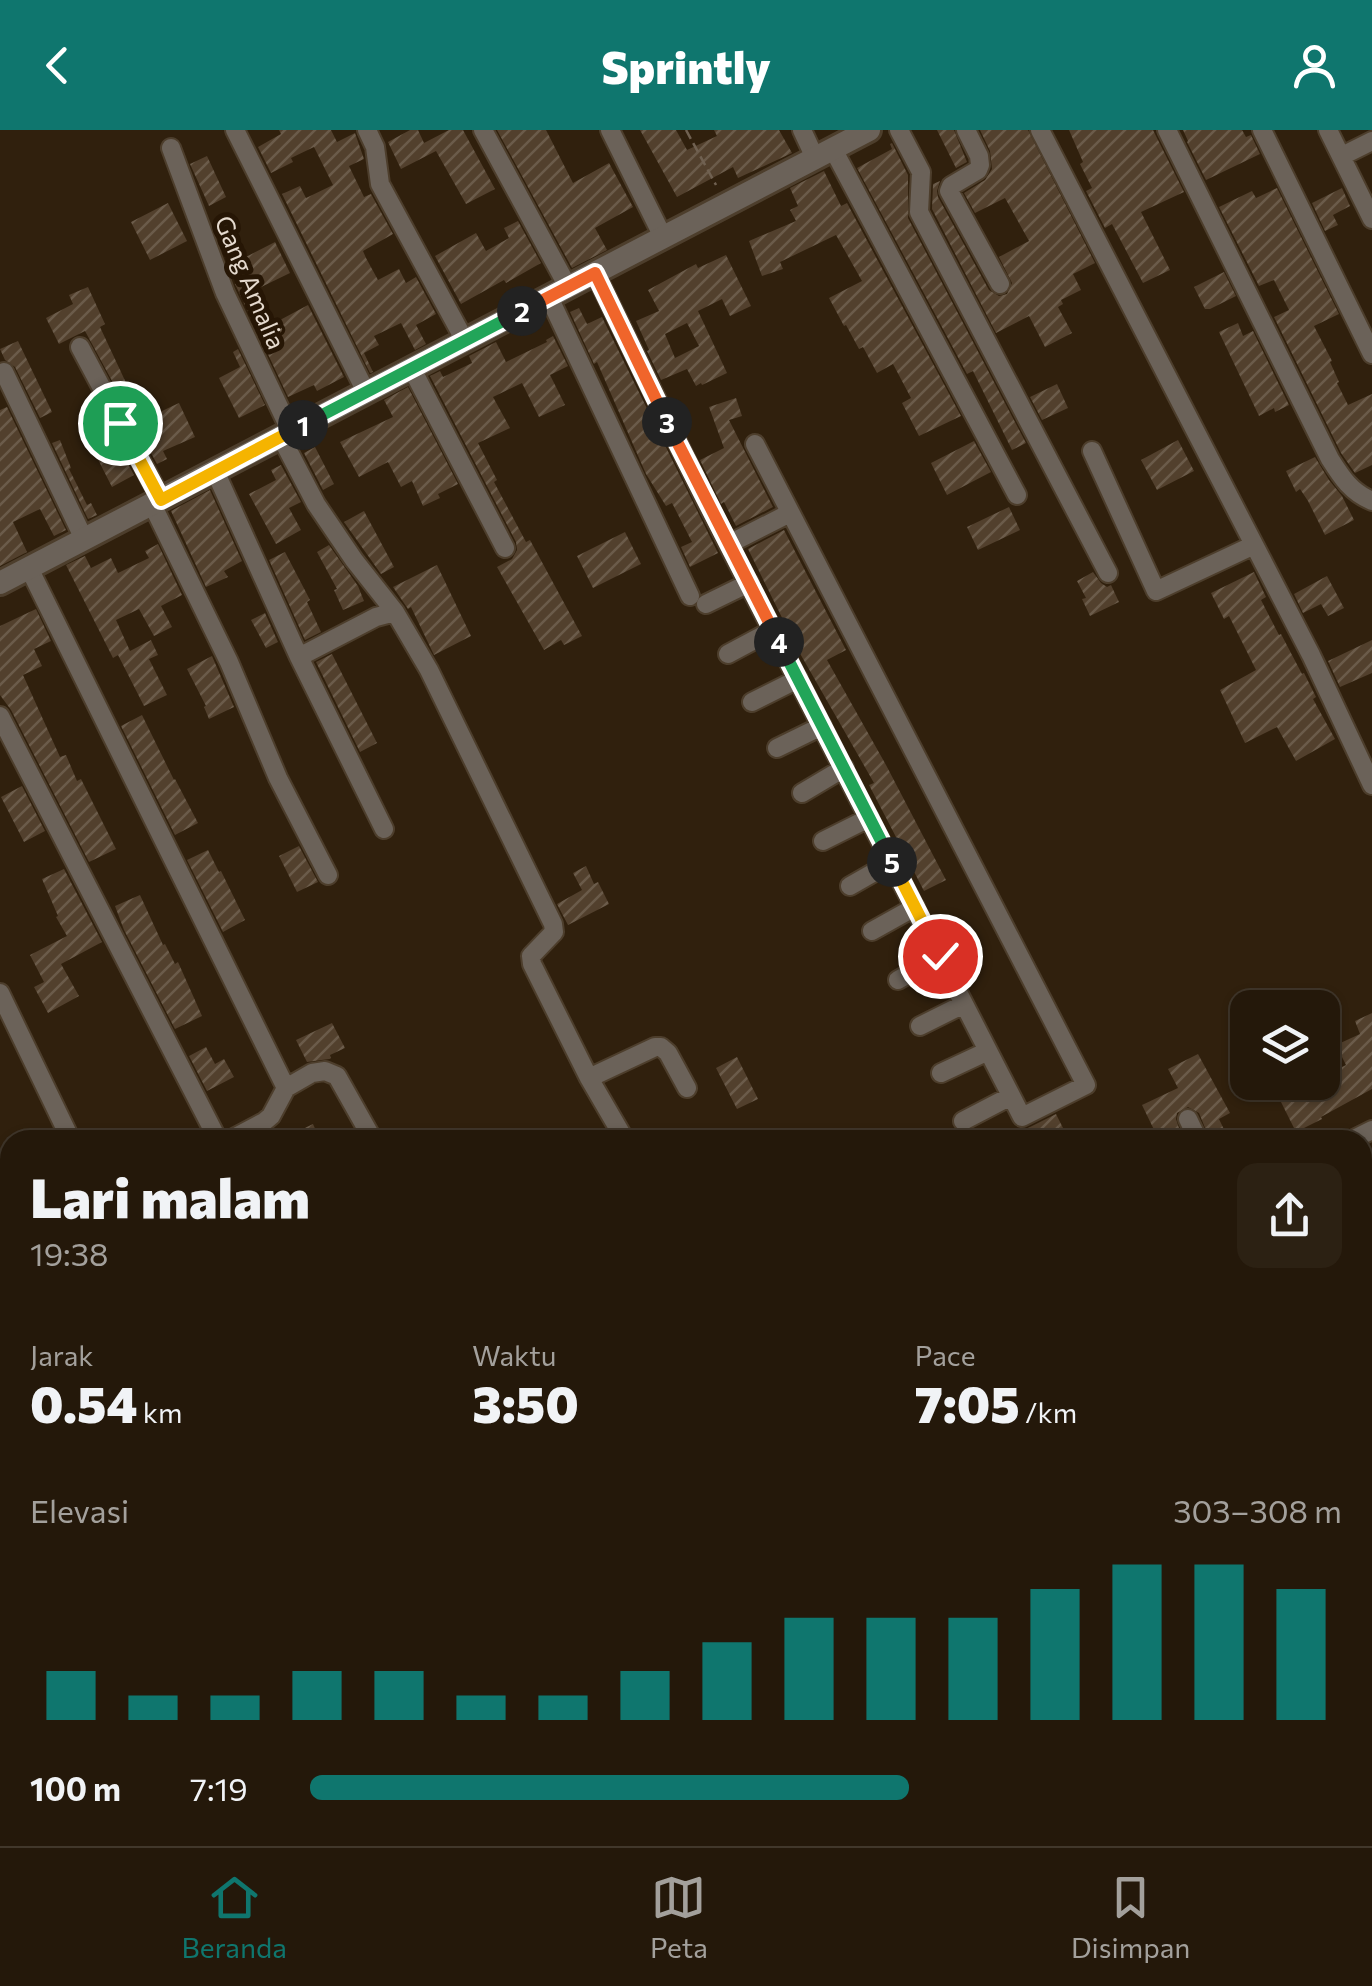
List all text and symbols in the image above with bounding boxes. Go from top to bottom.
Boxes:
icon: back [30,38,85,93]
text: Sprintly [601,38,771,93]
icon: person [1287,38,1342,93]
street label: Gang Amalia [209,211,293,353]
pin: 2 [497,286,547,336]
text: 2 [514,294,530,328]
pin [78,381,163,466]
icon: arrive [93,396,148,451]
pin: 3 [642,397,692,447]
pin: 1 [278,400,328,450]
text: 3 [659,405,675,439]
text: 1 [297,408,309,442]
pin: 4 [754,617,804,667]
text: 4 [770,625,788,659]
pin: 5 [867,837,917,887]
text: 5 [884,845,900,879]
pin [898,914,983,999]
icon: check [913,929,968,984]
map controls [1230,990,1340,1100]
button: layers [1230,990,1340,1100]
text: Lari malam [30,1162,310,1229]
button: share [1237,1163,1342,1268]
text: 19:38 [30,1233,108,1273]
text: Jarak [30,1338,94,1372]
text: Waktu [472,1338,556,1372]
text: Pace [915,1338,976,1372]
text: 0.54 [30,1372,137,1433]
text: 3:50 [472,1372,579,1433]
text: 7:05 [915,1372,1020,1433]
text: km [137,1395,182,1429]
text: /km [1020,1395,1077,1429]
text: Elevasi [30,1490,129,1530]
text: 303–308 m [1173,1490,1342,1530]
text: 100 m [30,1768,121,1808]
text: 7:19 [190,1768,248,1808]
tab: Beranda [182,1870,287,1964]
tab: Peta [650,1870,708,1964]
tab: Disimpan [1071,1870,1190,1964]

